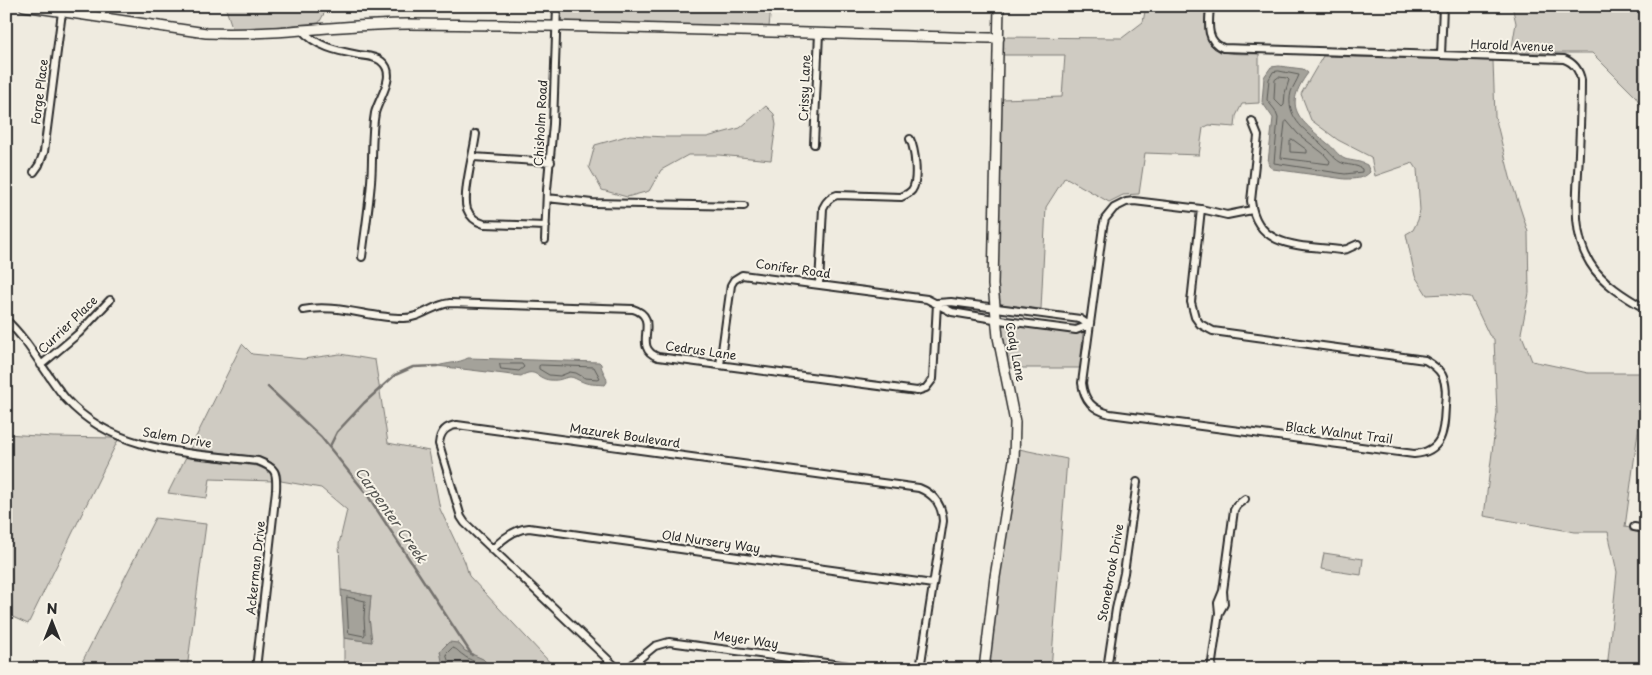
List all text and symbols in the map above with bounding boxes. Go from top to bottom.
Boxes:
street label: Harold Avenue [1470,35,1554,55]
street label: Crissy Lane [794,54,814,122]
street label: Forge Place [26,58,52,126]
street label: Chisholm Road [529,79,551,167]
street label: Conifer Road [754,254,832,282]
street label: Currier Place [33,291,101,357]
street label: Cody Lane [1001,320,1031,383]
street label: Cedrus Lane [664,336,738,364]
street label: Black Walnut Trail [1284,416,1394,448]
street label: Mazurek Boulevard [569,418,682,452]
street label: Salem Drive [141,422,213,452]
water label: Carpenter Creek [350,462,433,568]
street label: Ackerman Drive [241,519,269,616]
street label: Stonebrook Drive [1093,522,1127,623]
street label: Old Nursery Way [661,525,762,557]
north arrow [28,598,78,648]
text: N [46,598,58,619]
street label: Meyer Way [713,626,780,652]

